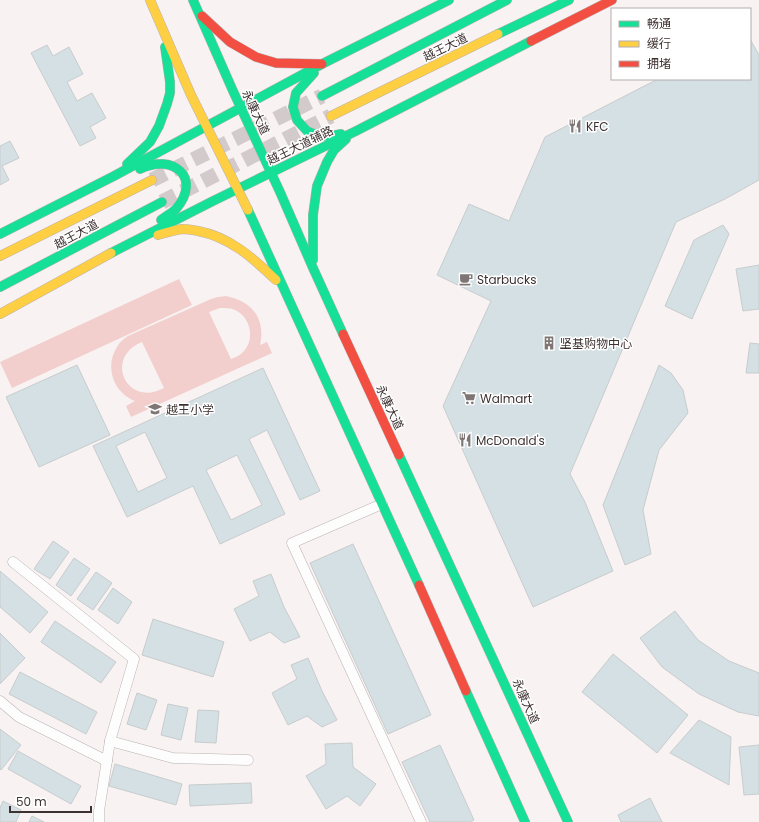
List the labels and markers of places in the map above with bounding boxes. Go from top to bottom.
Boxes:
restaurant icon: KFC [567,118,583,134]
place label: KFC [586,118,609,135]
cafe icon: Starbucks [458,271,474,287]
place label: Starbucks [477,271,537,288]
building icon: 坚基购物中心 [541,335,557,351]
place label: 坚基购物中心 [560,335,632,352]
supermarket icon: Walmart [461,390,477,406]
place label: Walmart [480,390,532,407]
school or university icon: 越王小学 [147,401,163,417]
place label: 越王小学 [166,401,214,418]
restaurant icon: McDonald's [457,432,473,448]
place label: McDonald's [476,432,545,449]

